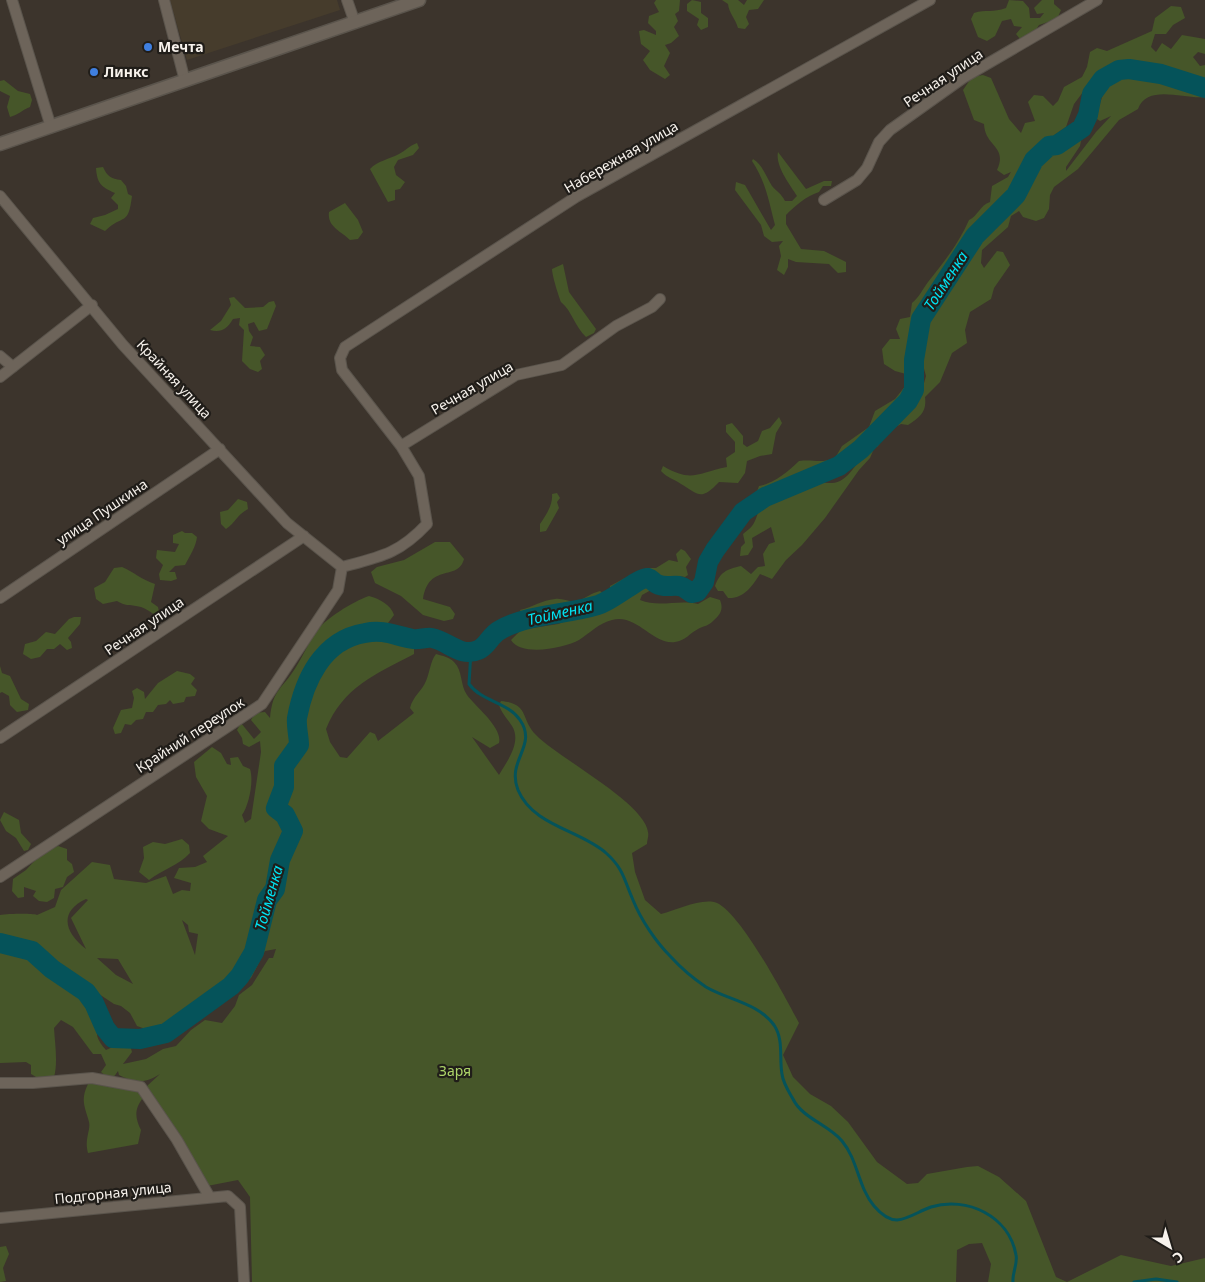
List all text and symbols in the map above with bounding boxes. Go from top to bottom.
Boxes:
place label: Мечта [158,37,204,56]
marker: Мечта [142,41,154,53]
street label: Речная улица [899,44,986,111]
place label: Линкс [104,62,149,81]
marker: Линкс [88,66,100,78]
street label: Набережная улица [560,116,681,197]
water label: Тойменка [919,247,972,314]
street label: Крайняя улица [133,335,216,422]
street label: Речная улица [427,356,516,419]
street label: улица Пушкина [53,474,151,549]
street label: Речная улица [100,592,187,659]
water label: Тойменка [525,595,595,629]
street label: Крайний переулок [132,692,248,777]
water label: Тойменка [249,862,287,932]
park label: Заря [439,1061,471,1080]
street label: Подгорная улица [54,1177,172,1208]
north arrow [1145,1222,1195,1272]
text: С [1169,1247,1188,1268]

